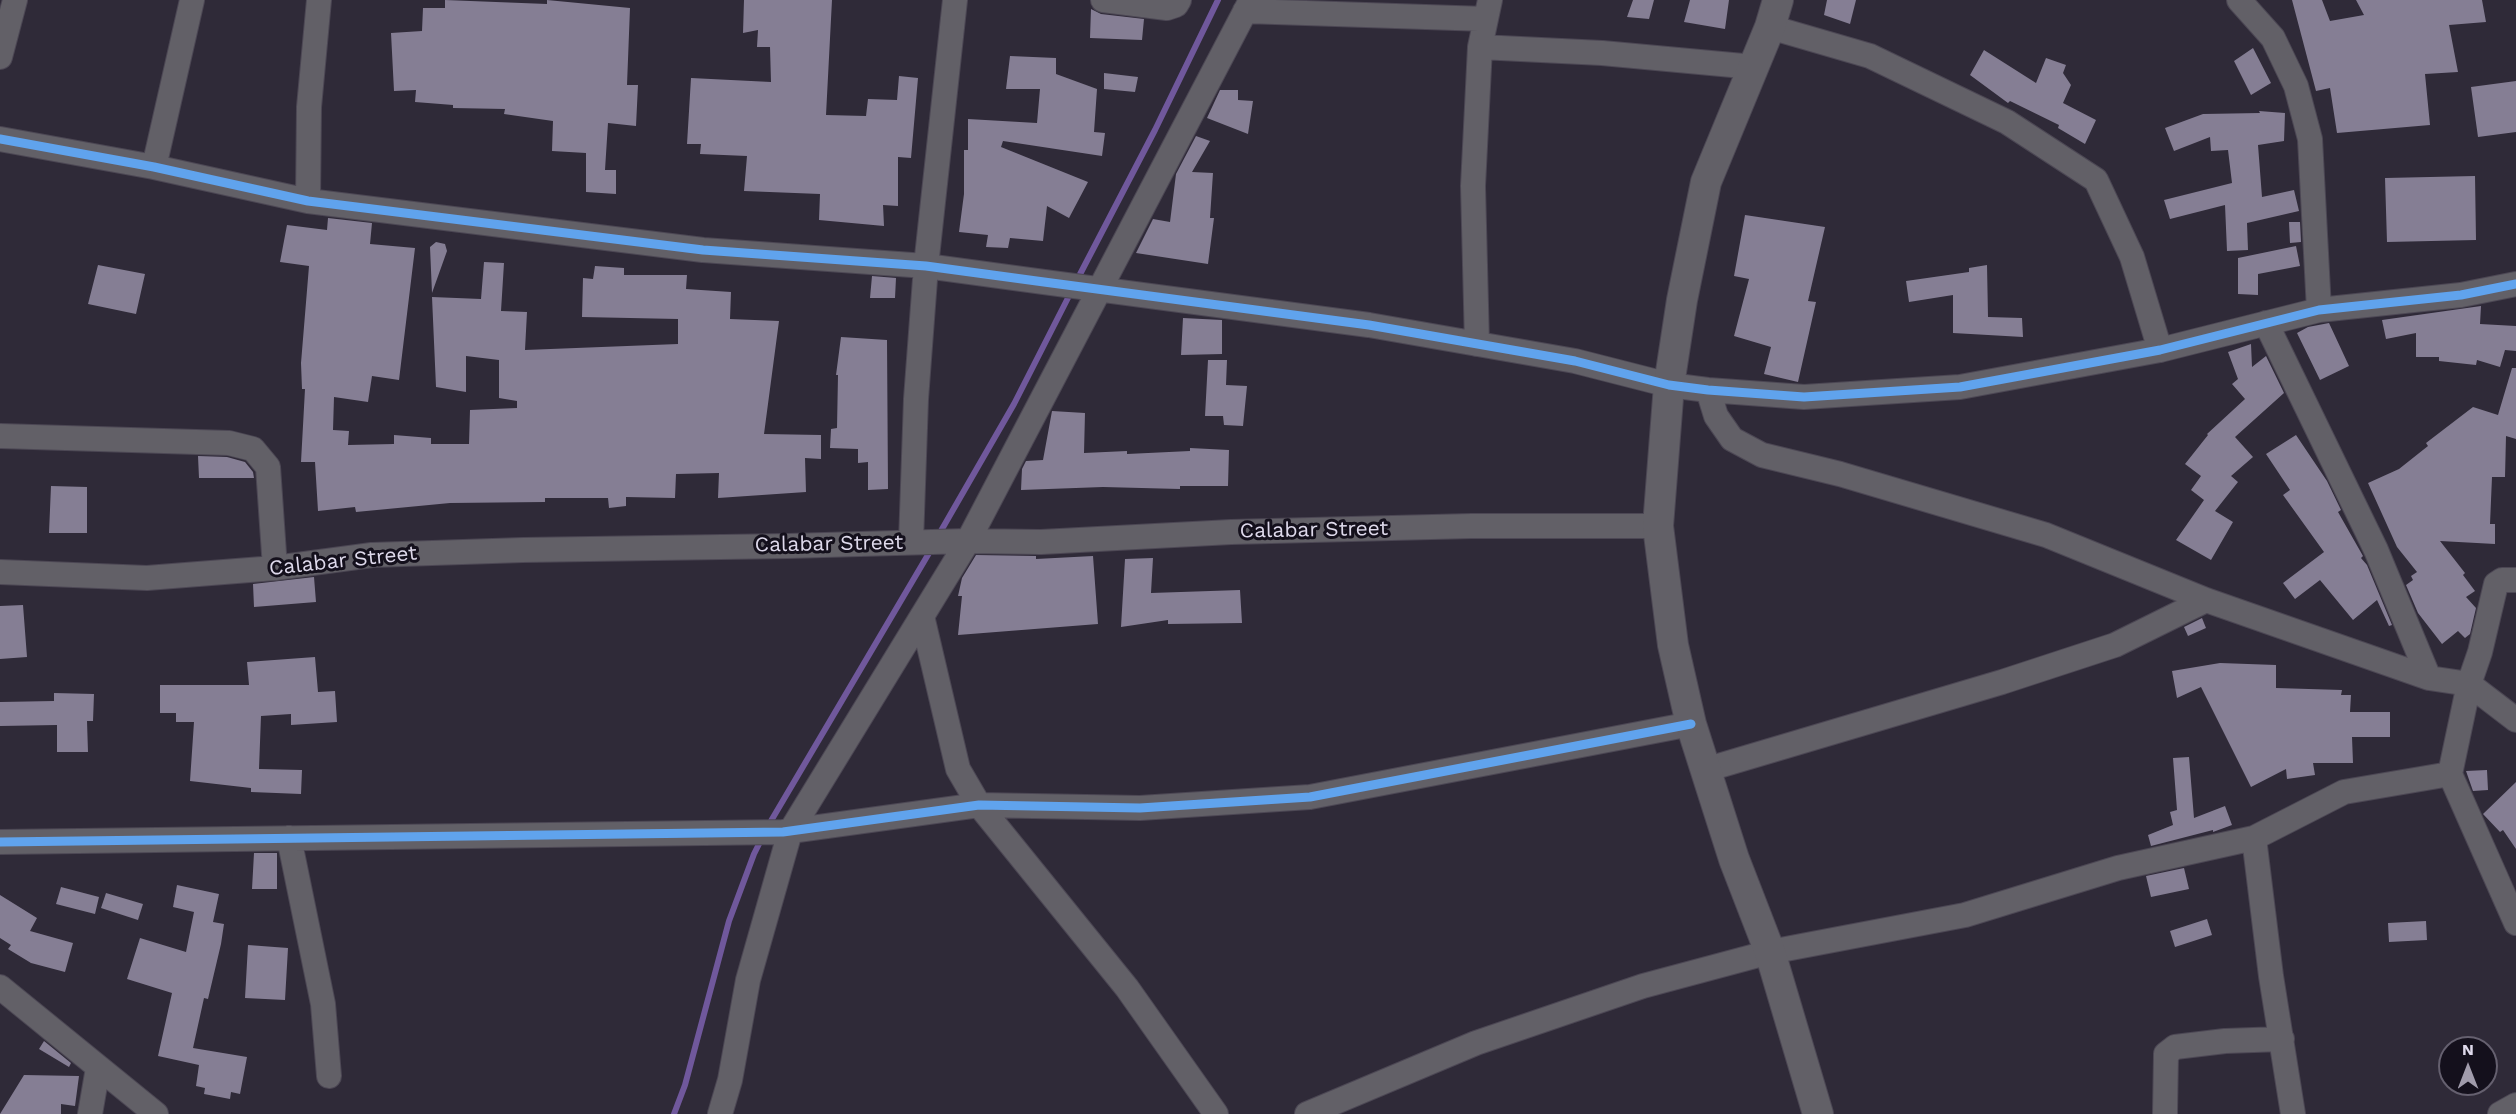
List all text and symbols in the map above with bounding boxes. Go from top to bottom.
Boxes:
street label: Calabar Street [1239,516,1389,544]
street label: Calabar Street [754,530,904,558]
street label: Calabar Street [268,541,418,581]
north arrow [2438,1036,2498,1096]
text: N [2462,1040,2474,1059]

